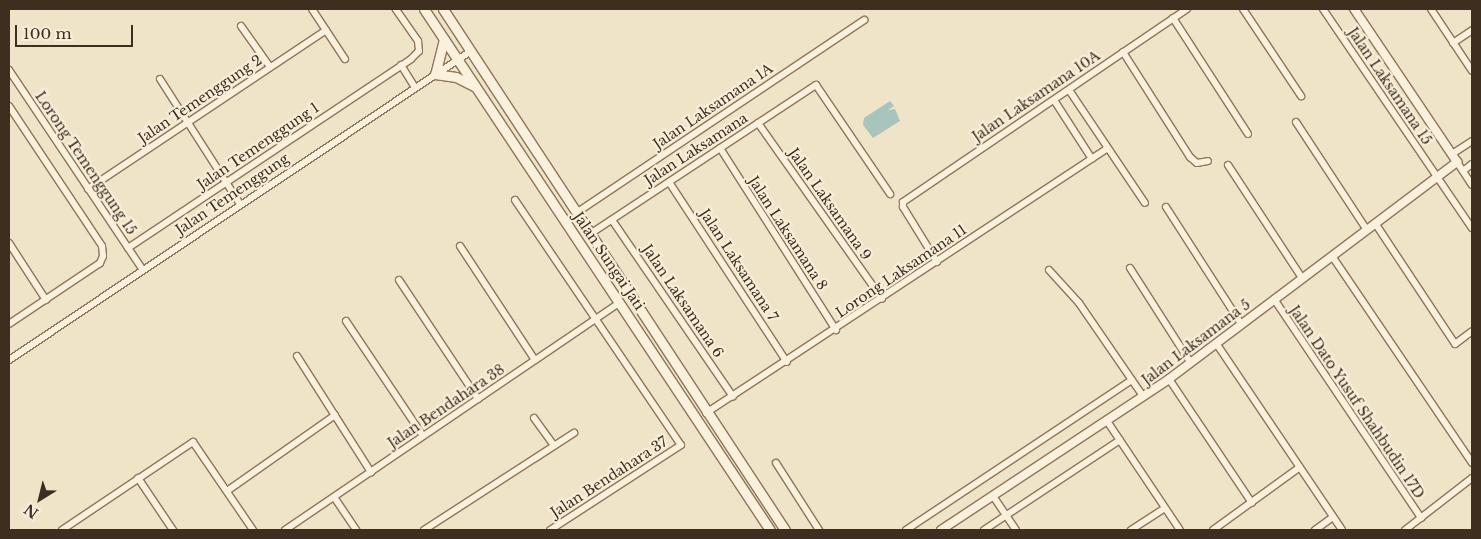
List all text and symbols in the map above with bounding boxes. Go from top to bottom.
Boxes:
scale bar [18,15,135,47]
text: 100 m [23,24,72,43]
street label: Jalan Laksamana 15 [1344,24,1436,148]
street label: Jalan Laksamana 10A [969,47,1103,145]
street label: Jalan Temenggung 2 [135,51,265,147]
street label: Jalan Laksamana 1A [650,60,776,152]
street label: Lorong Temenggung 15 [32,88,140,238]
street label: Jalan Temenggung 1 [194,99,322,193]
street label: Jalan Laksamana [641,109,751,189]
street label: Jalan Laksamana 9 [785,145,875,263]
street label: Jalan Temenggung [172,150,292,238]
street label: Jalan Laksamana 8 [745,173,831,293]
street label: Jalan Laksamana 7 [696,206,782,324]
street label: Jalan Sungai Jati [570,209,648,313]
street label: Lorong Laksamana 11 [832,221,970,321]
street label: Jalan Laksamana 6 [639,241,727,361]
street label: Jalan Laksamana 5 [1138,296,1254,388]
street label: Jalan Dato Yusuf Shahbudin 17D [1286,302,1428,502]
street label: Jalan Bendahara 38 [384,361,508,451]
street label: Jalan Bendahara 37 [547,433,671,521]
north arrow [15,474,65,524]
text: N [21,500,42,522]

